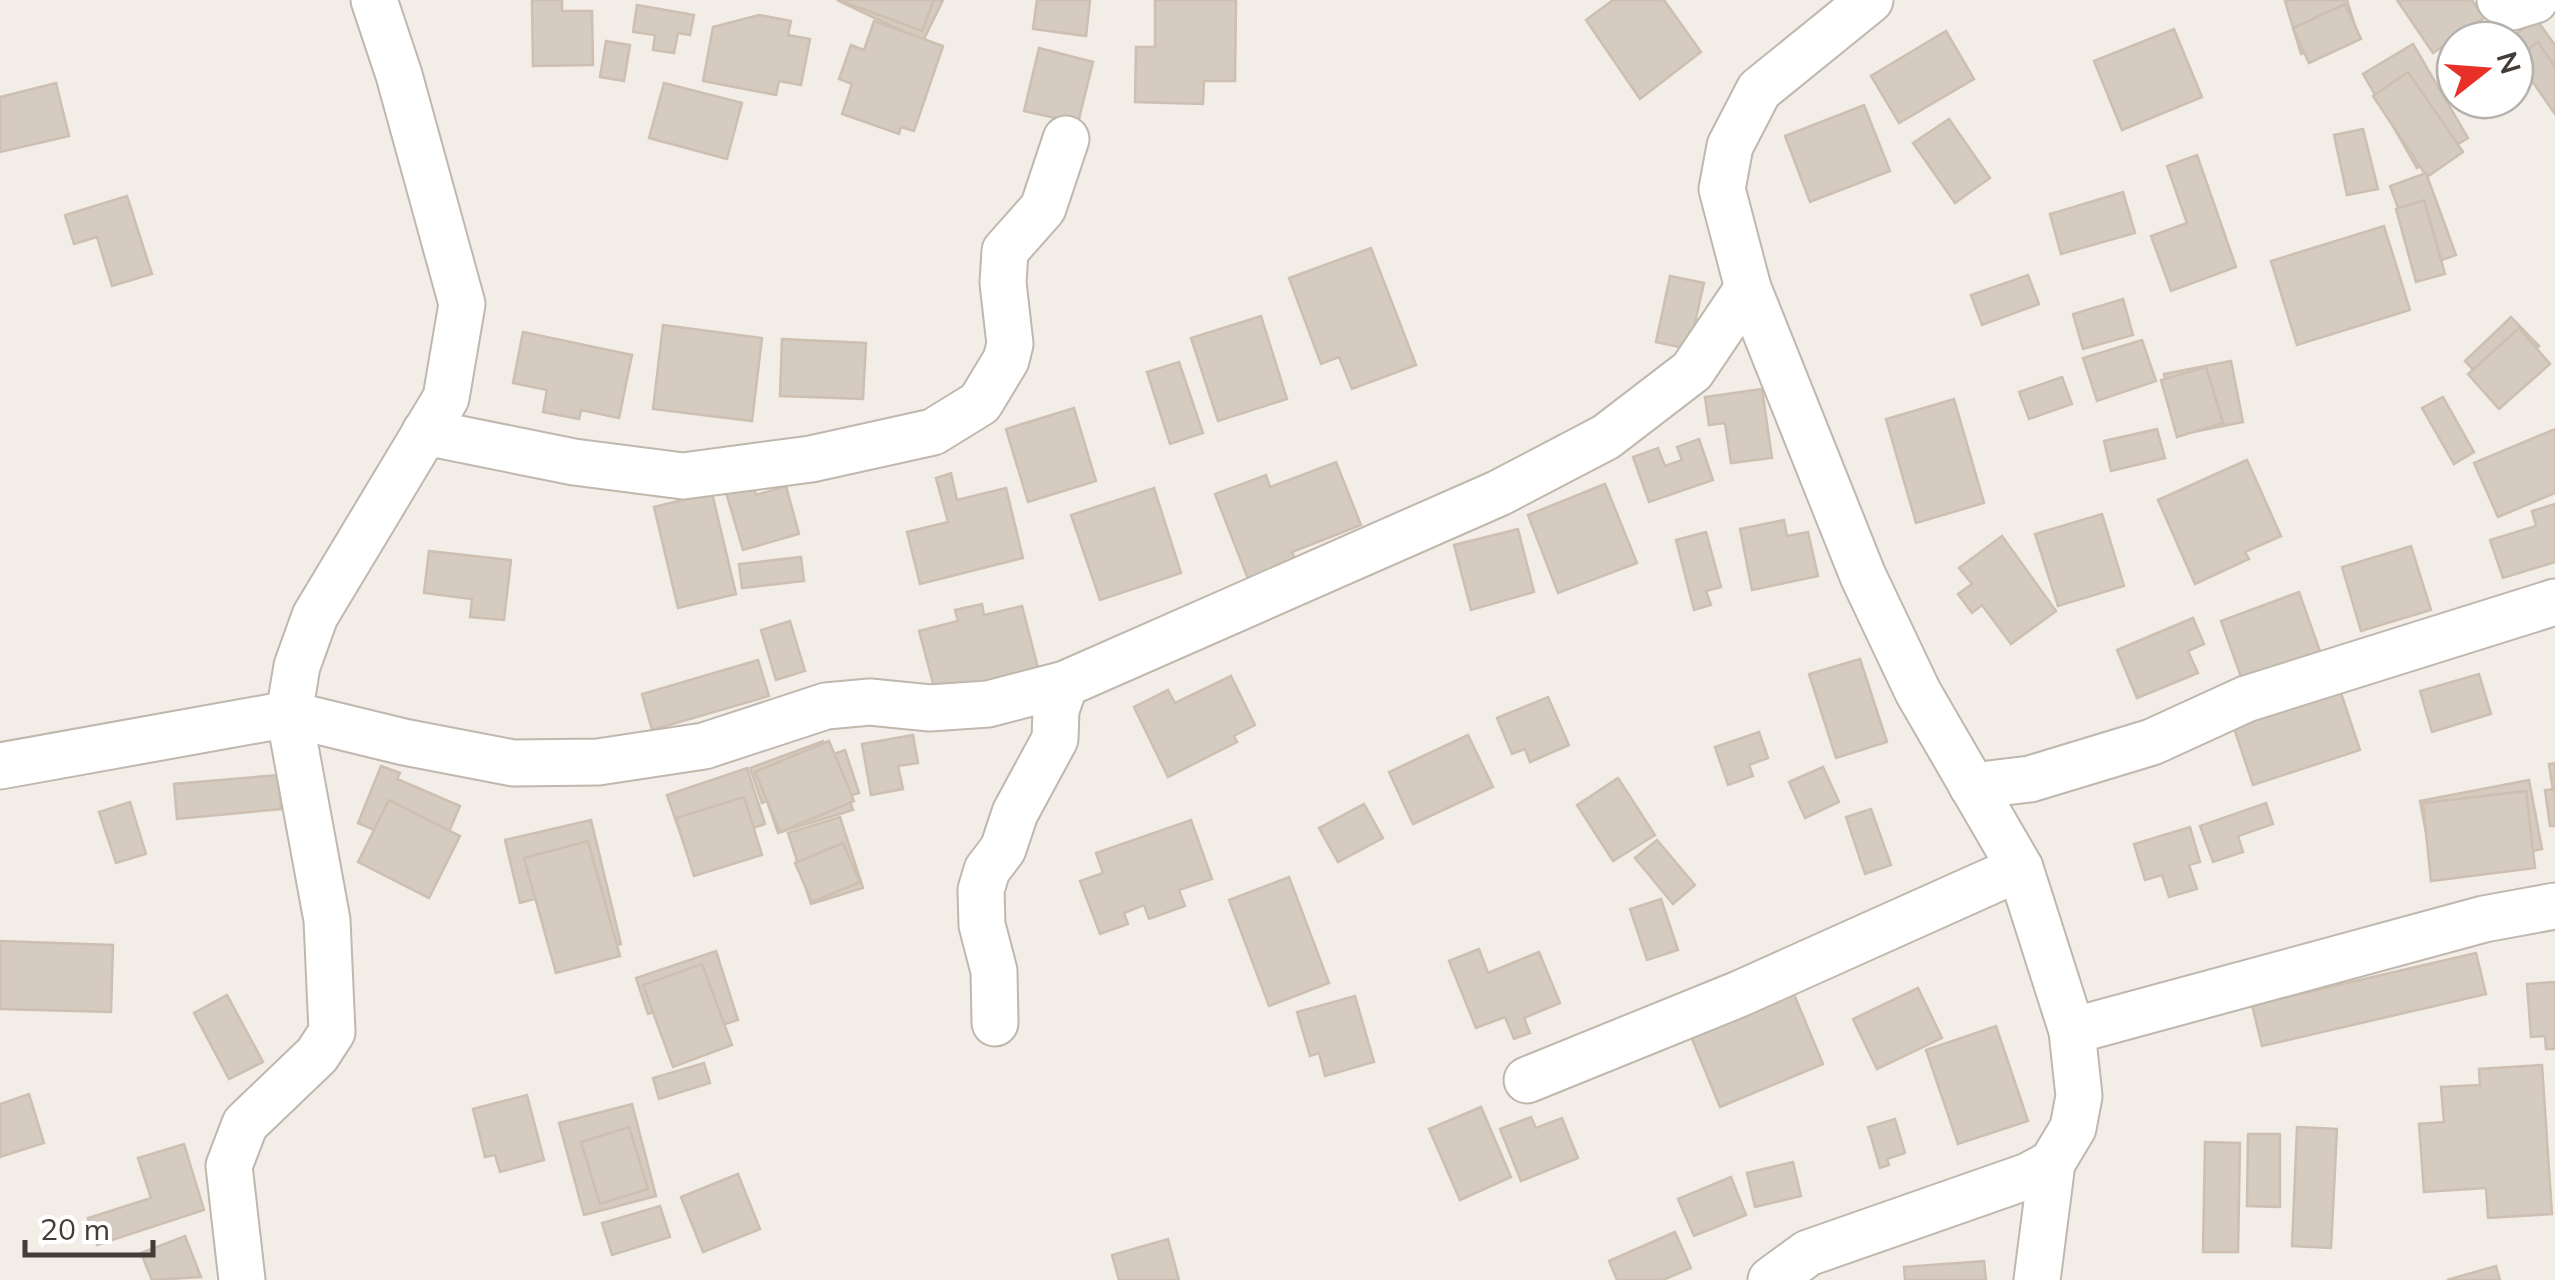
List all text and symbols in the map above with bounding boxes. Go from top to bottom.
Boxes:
north arrow [2435,20,2535,120]
text: N [2490,47,2529,78]
scale bar [25,1195,152,1257]
text: 20 m [40,1210,110,1248]

